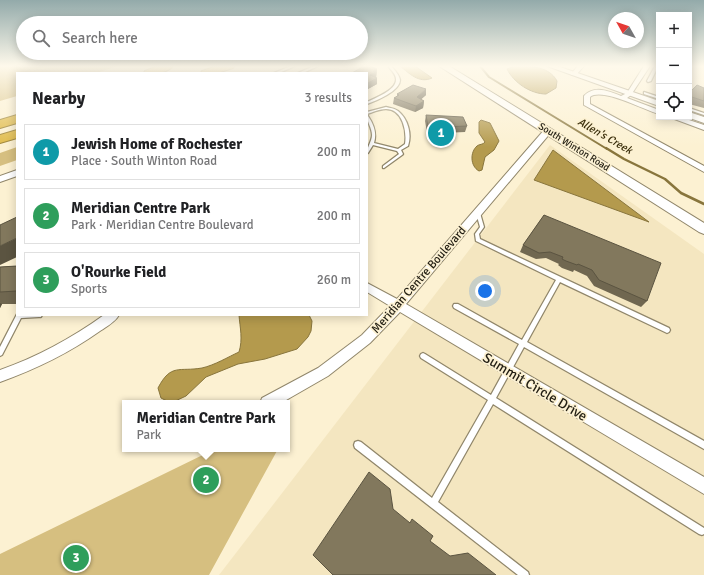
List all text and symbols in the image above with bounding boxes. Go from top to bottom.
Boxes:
north arrow [608,12,644,48]
map controls [656,12,692,120]
button: + [656,12,692,48]
search box [16,16,368,60]
icon: search [30,27,52,49]
text: Search here [62,29,138,47]
button: − [656,48,692,84]
button: locate [656,84,692,120]
text: Nearby [32,88,85,109]
text: 3 results [304,90,352,106]
water label: Allen's Creek [575,115,636,158]
pin: 1 [428,118,454,148]
street label: South Winton Road [536,120,612,174]
text: Jewish Home of Rochester [71,135,242,153]
text: 1 [42,144,50,160]
text: 200 m [317,144,351,160]
text: Place · South Winton Road [71,153,217,169]
text: Meridian Centre Park [71,199,210,217]
text: 2 [42,208,50,224]
text: 200 m [317,208,351,224]
text: Park · Meridian Centre Boulevard [71,217,254,233]
street label: Meridian Centre Boulevard [369,223,469,337]
text: O'Rourke Field [71,263,166,281]
text: 3 [42,272,50,288]
text: 260 m [317,272,351,288]
text: Sports [71,281,107,297]
your location [475,281,495,301]
street label: Summit Circle Drive [480,349,590,425]
popup [122,400,290,452]
text: Meridian Centre Park [136,409,276,427]
text: Park [136,427,161,443]
pin: 2 [193,465,219,495]
pin: 3 [63,543,89,573]

